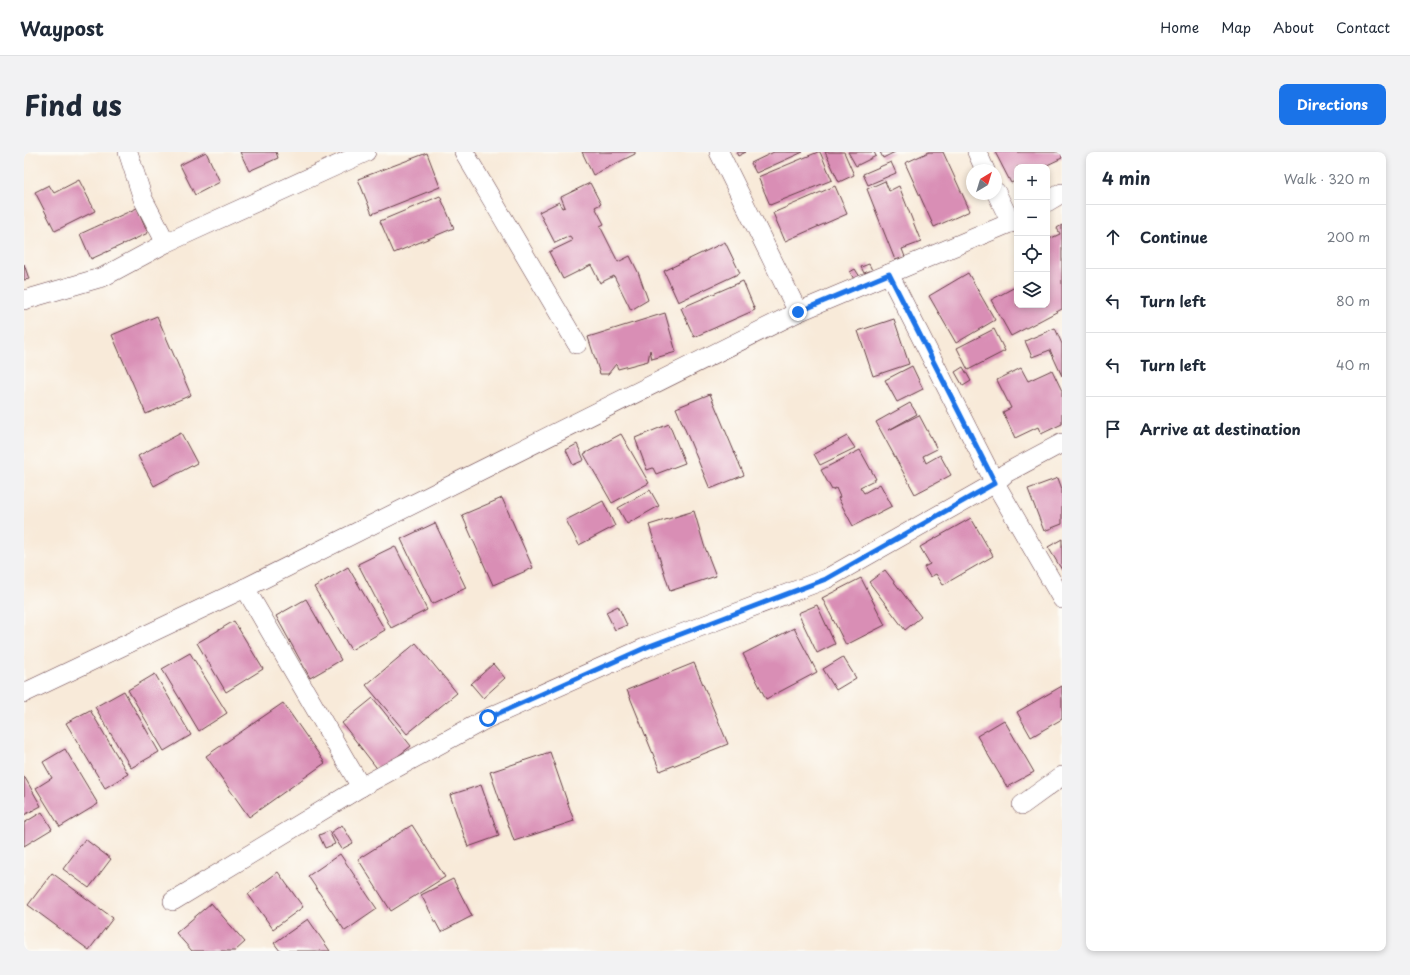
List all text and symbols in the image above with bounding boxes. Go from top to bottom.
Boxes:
text: Waypost [20,14,104,42]
text: Home [1160,17,1199,38]
text: Map [1221,17,1251,38]
text: About [1273,17,1314,38]
text: Contact [1336,17,1390,38]
text: Find us [24,83,122,126]
button: Directions [1279,84,1386,125]
north arrow [966,164,1002,200]
map controls [1014,164,1050,308]
button: + [1014,164,1050,200]
text: 4 min [1102,165,1150,191]
text: Walk · 320 m [1284,169,1370,188]
button: − [1014,200,1050,236]
text: Continue [1140,225,1208,248]
icon: ahead [1102,226,1124,248]
text: 200 m [1327,227,1370,246]
button: locate [1014,236,1050,272]
button: layers [1014,272,1050,308]
text: Turn left [1140,289,1206,312]
icon: left [1102,290,1124,312]
text: 80 m [1336,291,1370,310]
route end [789,303,807,321]
text: Turn left [1140,353,1206,376]
icon: left [1102,354,1124,376]
text: 40 m [1336,355,1370,374]
text: Arrive at destination [1140,417,1301,440]
icon: arrive [1102,418,1124,440]
route start [479,709,497,727]

